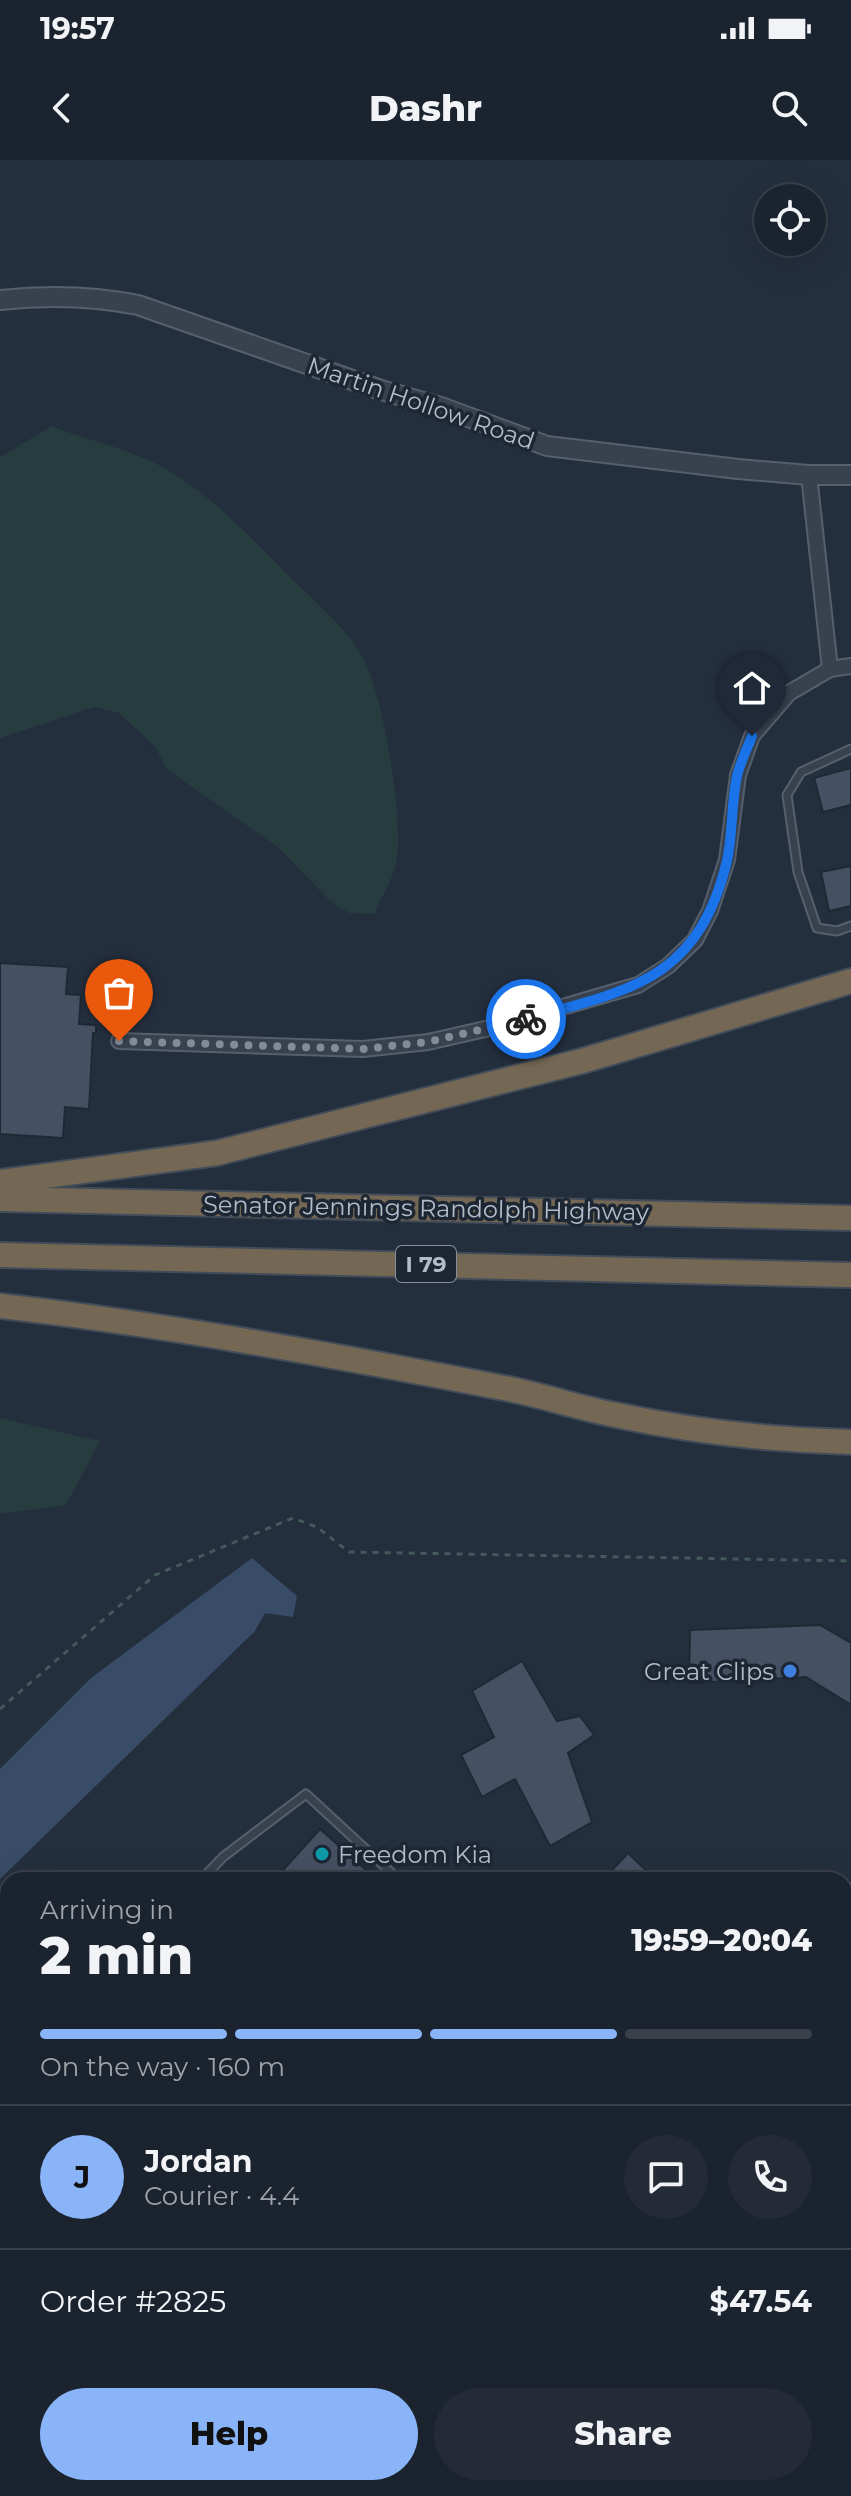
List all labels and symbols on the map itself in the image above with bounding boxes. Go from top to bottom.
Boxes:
street label: Martin Hollow Road [304,351,538,455]
pin [718,654,786,736]
pin [85,959,153,1041]
courier [486,979,566,1059]
street label: Senator Jennings Randolph Highway [203,1190,649,1226]
road number: I 79 [396,1246,456,1282]
place label: Great Clips [644,1657,774,1686]
marker: Great Clips [781,1662,799,1680]
place label: Freedom Kia [338,1840,492,1869]
marker: Freedom Kia [313,1845,331,1863]

